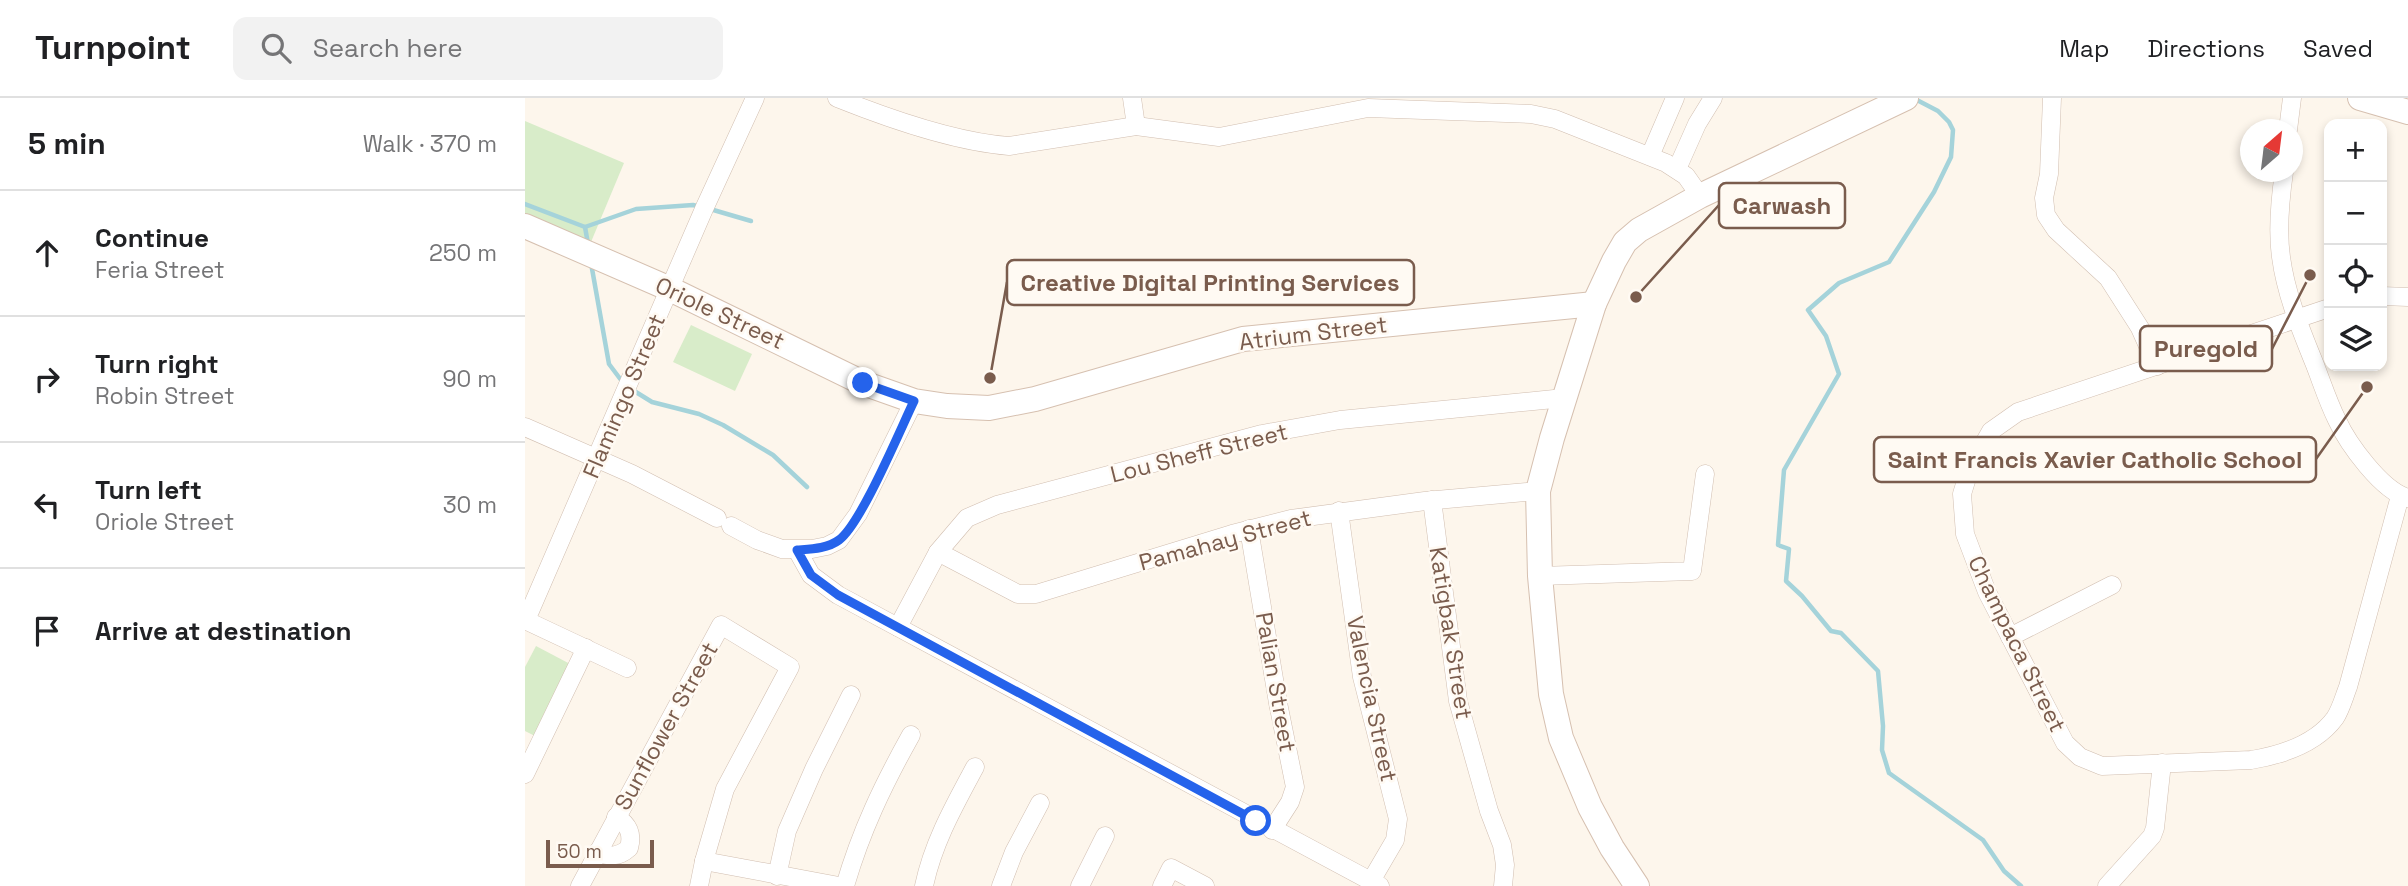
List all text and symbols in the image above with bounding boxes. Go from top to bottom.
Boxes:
search box [233,17,723,80]
text: Turnpoint [35,27,191,69]
icon: search [257,29,295,67]
text: Search here [313,31,463,65]
text: Map [2059,33,2109,64]
text: Directions [2147,33,2265,64]
text: Saved [2303,33,2373,64]
north arrow [2240,119,2303,182]
map controls [2324,119,2387,371]
button: + [2324,119,2387,182]
text: 5 min [28,124,106,163]
text: Walk · 370 m [363,129,497,159]
button: − [2324,182,2387,245]
callout: Carwash [1719,183,1845,228]
text: Carwash [1733,190,1831,221]
text: Continue [95,221,209,255]
icon: ahead [28,234,66,272]
text: 250 m [429,238,497,268]
button: locate [2324,245,2387,308]
text: Feria Street [95,255,225,285]
callout: Creative Digital Printing Services [1007,260,1414,305]
text: Creative Digital Printing Services [1020,267,1400,298]
street label: Oriole Street [651,270,789,356]
button: layers [2324,308,2387,371]
street label: Flamingo Street [576,309,672,483]
street label: Atrium Street [1237,309,1389,357]
callout: Puregold [2140,326,2272,371]
text: Puregold [2154,333,2258,364]
text: Turn right [95,347,219,381]
icon: right [28,360,66,398]
text: 90 m [442,364,497,394]
route end [847,367,878,398]
text: Robin Street [95,381,234,411]
street label: Lou Sheff Street [1107,416,1291,490]
callout: Saint Francis Xavier Catholic School [1874,437,2316,482]
text: Saint Francis Xavier Catholic School [1888,444,2302,475]
text: Turn left [95,473,202,507]
icon: left [28,486,66,524]
text: 30 m [443,490,497,520]
street label: Pamahay Street [1136,503,1314,577]
text: Oriole Street [95,507,234,537]
street label: Katigbak Street [1423,545,1479,721]
street label: Champaca Street [1961,551,2073,737]
street label: Palian Street [1249,610,1303,754]
icon: arrive [28,612,66,650]
street label: Valencia Street [1340,613,1404,785]
text: Arrive at destination [95,614,352,648]
street label: Sunflower Street [607,637,725,815]
route start [1240,805,1271,836]
scale bar [546,837,655,869]
text: 50 m [557,839,602,864]

